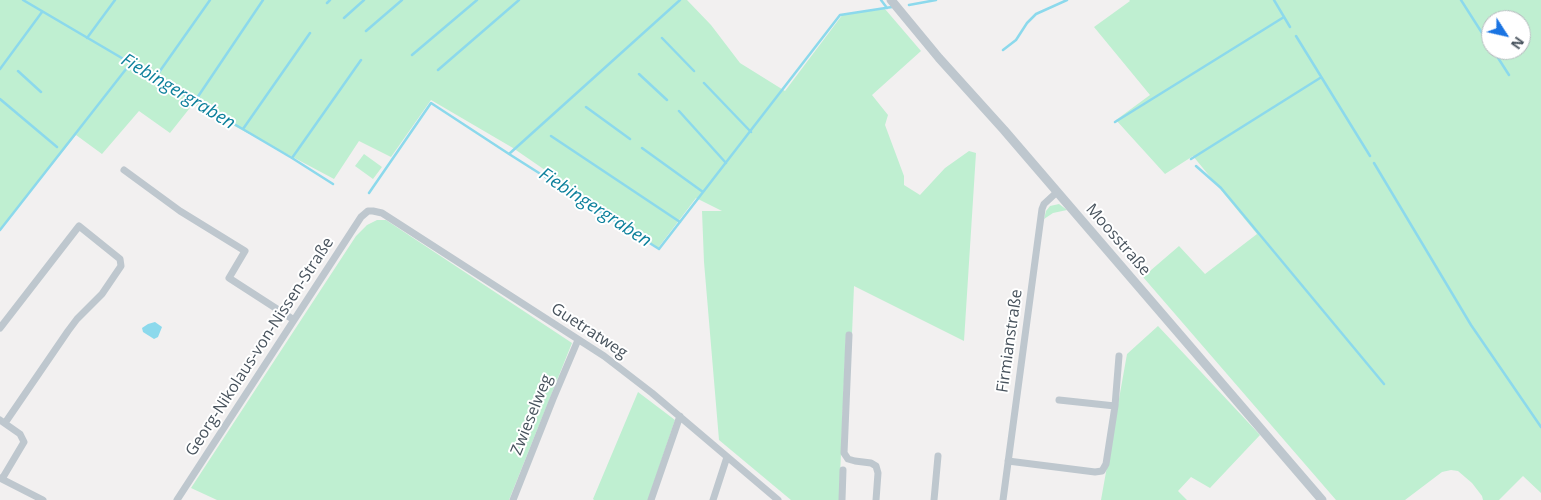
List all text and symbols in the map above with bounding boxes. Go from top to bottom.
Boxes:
north arrow [1481,10,1531,60]
text: N [1507,33,1529,53]
water label: Fiebingergraben [117,49,239,135]
water label: Fiebingergraben [535,164,655,252]
street label: Moosstraße [1082,200,1154,280]
street label: Georg-Nikolaus-von-Nissen-Straße [182,234,338,460]
street label: Firmianstraße [993,288,1027,394]
street label: Guetratweg [547,299,631,363]
street label: Zwieselweg [507,372,557,458]

